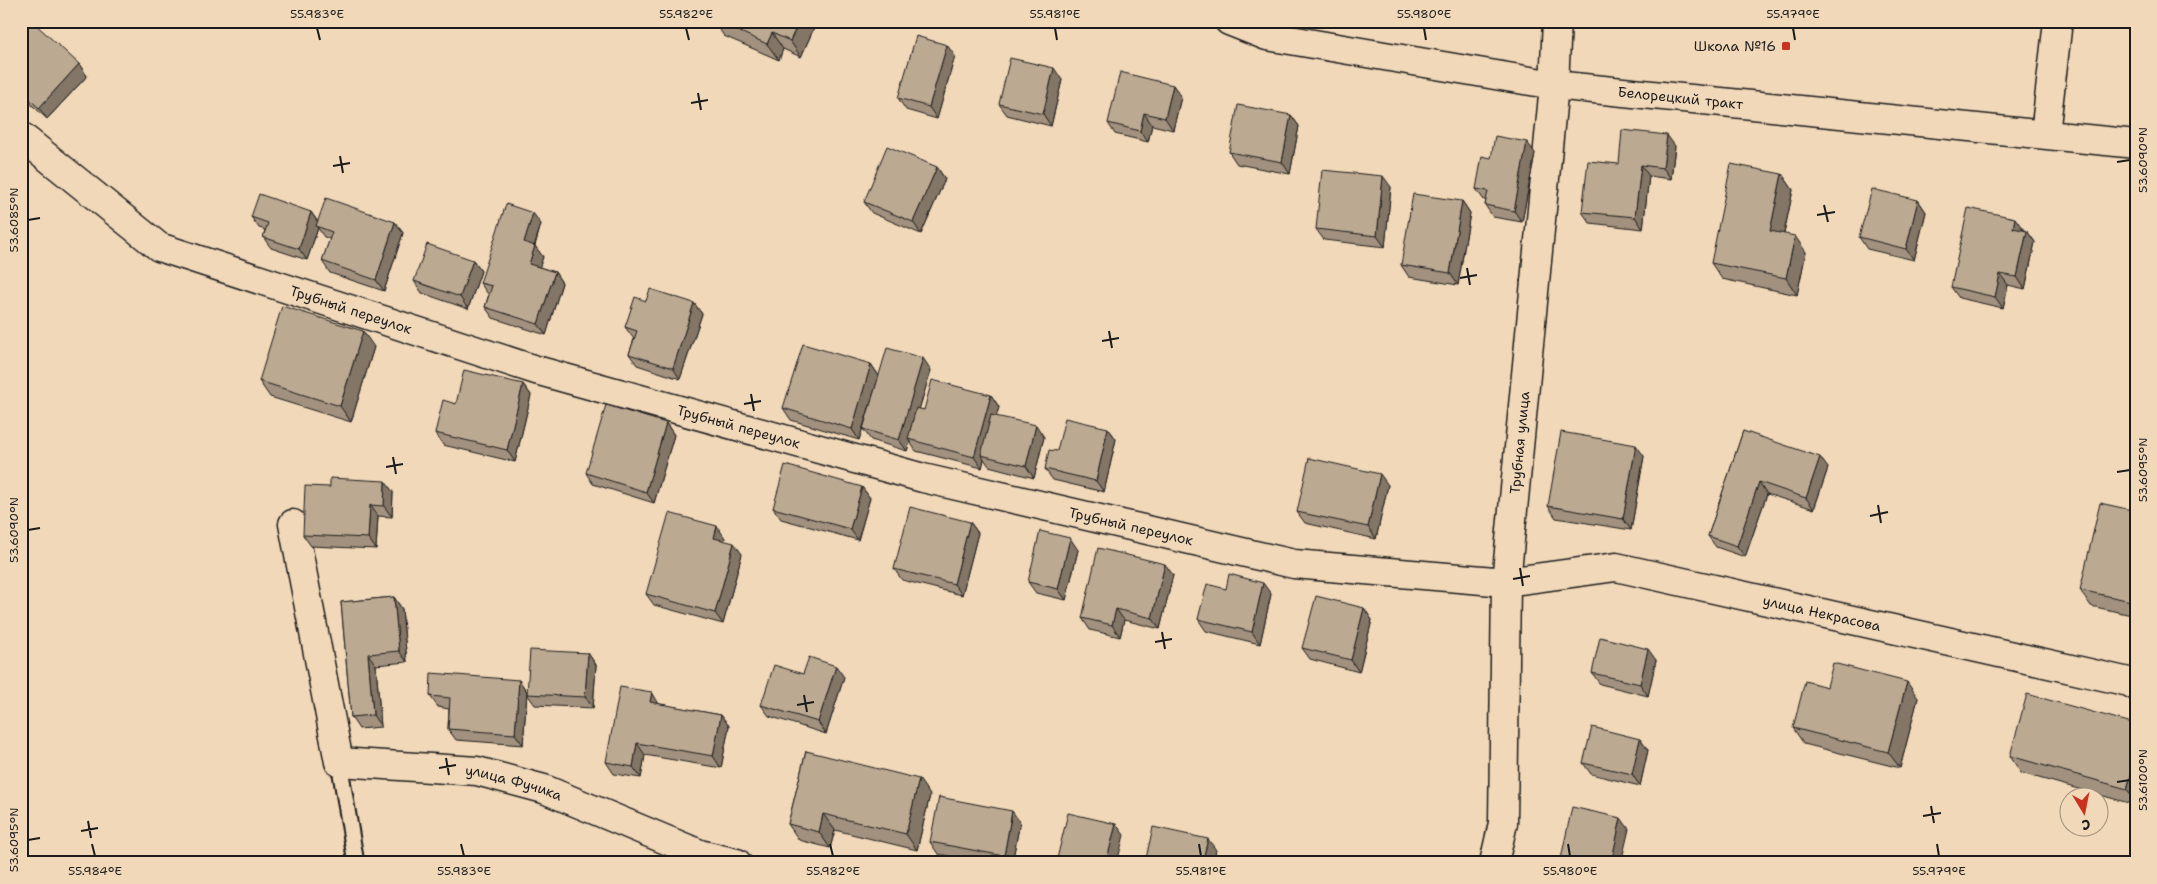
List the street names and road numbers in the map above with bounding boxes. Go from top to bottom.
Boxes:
street label: Белорецкий тракт [1617,83,1745,113]
street label: Трубный переулок [288,281,415,338]
street label: Трубная улица [1506,390,1533,495]
street label: Трубный переулок [675,401,803,452]
street label: Трубный переулок [1067,503,1196,549]
street label: улица Некрасова [1761,591,1883,635]
street label: улица Фучика [465,761,565,805]

